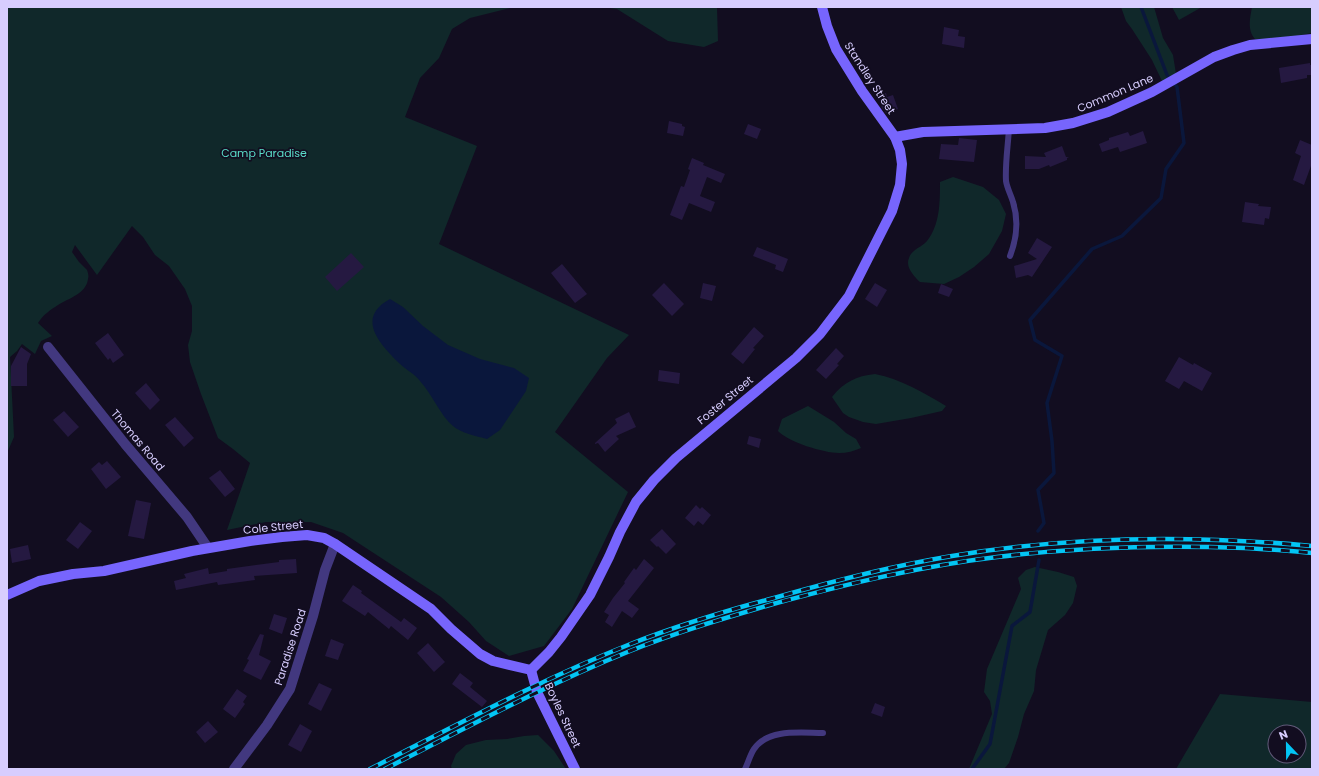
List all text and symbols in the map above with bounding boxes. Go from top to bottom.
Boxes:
street label: Standley Street [841,39,899,117]
street label: Common Lane [1074,70,1156,116]
park label: Camp Paradise [221,145,307,161]
street label: Foster Street [694,372,756,428]
street label: Thomas Road [107,406,169,474]
street label: Cole Street [242,516,304,538]
street label: Paradise Road [270,607,310,687]
street label: Boyles Street [541,680,585,750]
north arrow [1267,724,1307,764]
text: N [1276,726,1290,744]

